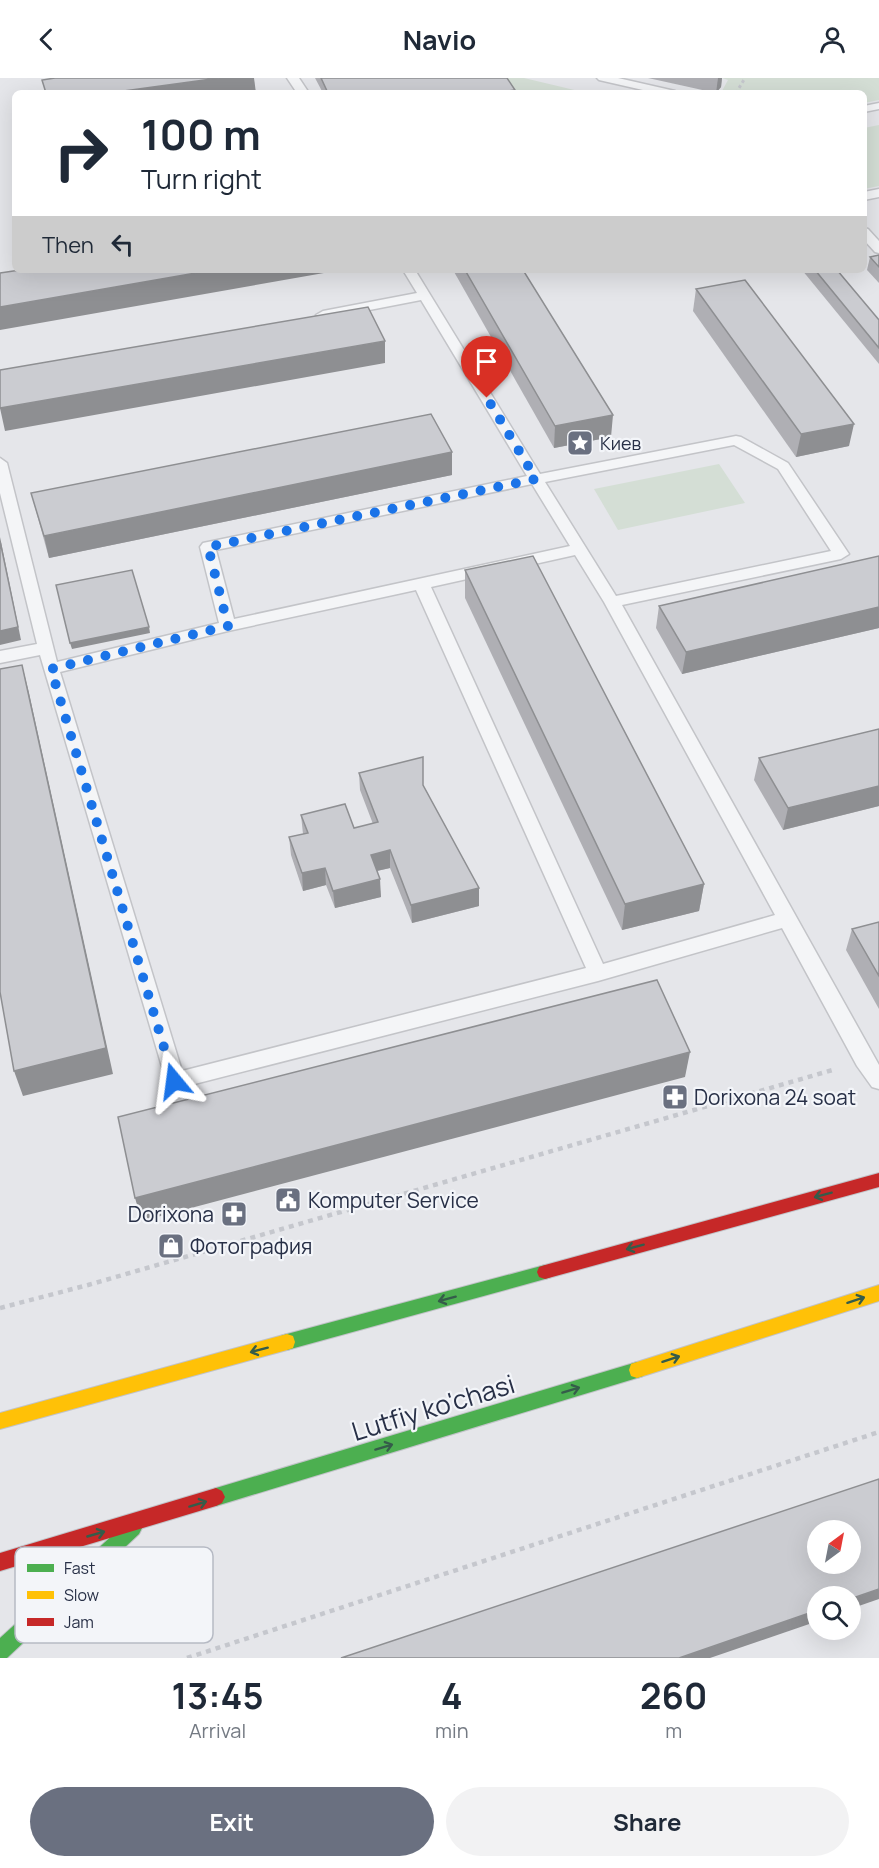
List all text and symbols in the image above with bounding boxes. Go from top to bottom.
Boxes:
text: Navio [403,21,476,58]
icon: back [30,23,63,56]
icon: person [816,23,849,56]
text: 100 m [141,105,261,163]
icon: right [42,114,120,192]
text: Turn right [141,160,262,197]
icon: left [106,228,139,261]
text: Then [42,230,94,260]
pin [461,336,512,398]
icon: arrive [470,345,503,378]
place icon: Киев [565,428,595,458]
place label: Киев [600,431,641,455]
position arrow [142,1049,206,1113]
pharmacy icon: Dorixona 24 soat [660,1082,690,1112]
place label: Dorixona 24 soat [694,1083,856,1111]
public building icon: Komputer Service [273,1185,303,1215]
place label: Komputer Service [308,1186,479,1214]
one-way arrow [813,1190,832,1201]
pharmacy icon: Dorixona [219,1199,249,1229]
place label: Dorixona [128,1200,214,1228]
shop icon: Фотография [156,1231,186,1261]
place label: Фотография [190,1232,312,1260]
one-way arrow [625,1242,644,1253]
one-way arrow [437,1293,456,1305]
one-way arrow [846,1294,865,1305]
one-way arrow [249,1345,268,1356]
one-way arrow [661,1353,680,1364]
street label: Lutfiy ko'chasi [347,1365,519,1449]
one-way arrow [561,1384,580,1395]
one-way arrow [374,1441,393,1452]
one-way arrow [188,1498,207,1509]
north arrow [807,1520,861,1574]
map controls [807,1520,861,1640]
one-way arrow [87,1528,106,1539]
legend [15,1547,213,1643]
text: Fast [64,1557,95,1579]
text: Slow [64,1584,99,1606]
button: search [807,1586,861,1640]
text: Jam [64,1611,94,1633]
text: 13:45 [171,1671,264,1720]
text: 4 [441,1671,463,1720]
text: 260 [640,1671,708,1720]
text: Arrival [189,1717,246,1744]
text: min [435,1717,469,1744]
text: m [665,1717,682,1744]
button: Exit [30,1787,434,1856]
button: Share [446,1787,849,1856]

